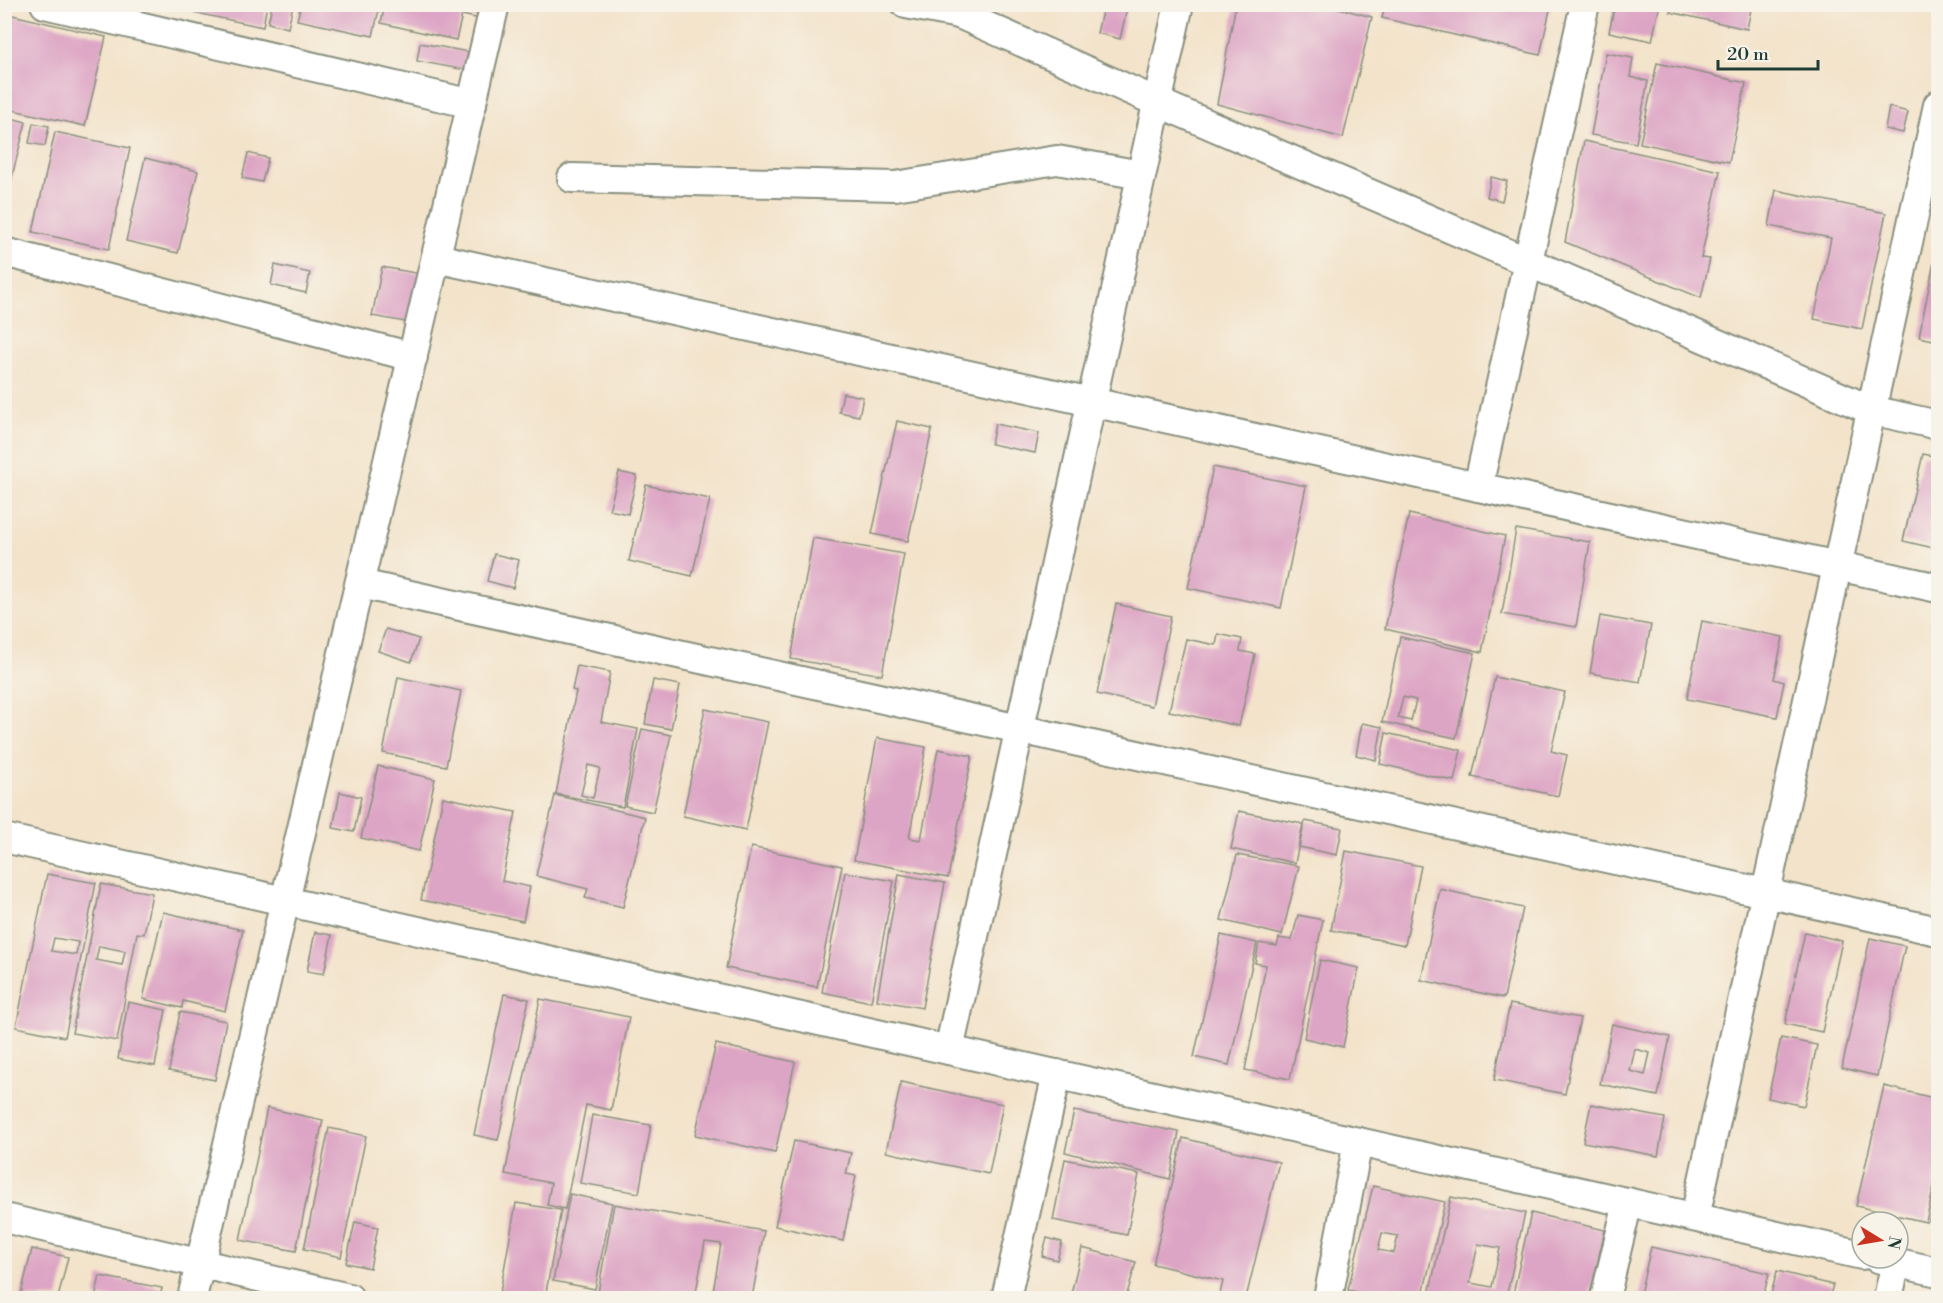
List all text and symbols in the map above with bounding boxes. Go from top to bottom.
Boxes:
scale bar [1718,33,1818,71]
text: 20 m [1727,43,1769,66]
north arrow [1850,1210,1910,1270]
text: N [1883,1235,1905,1251]

